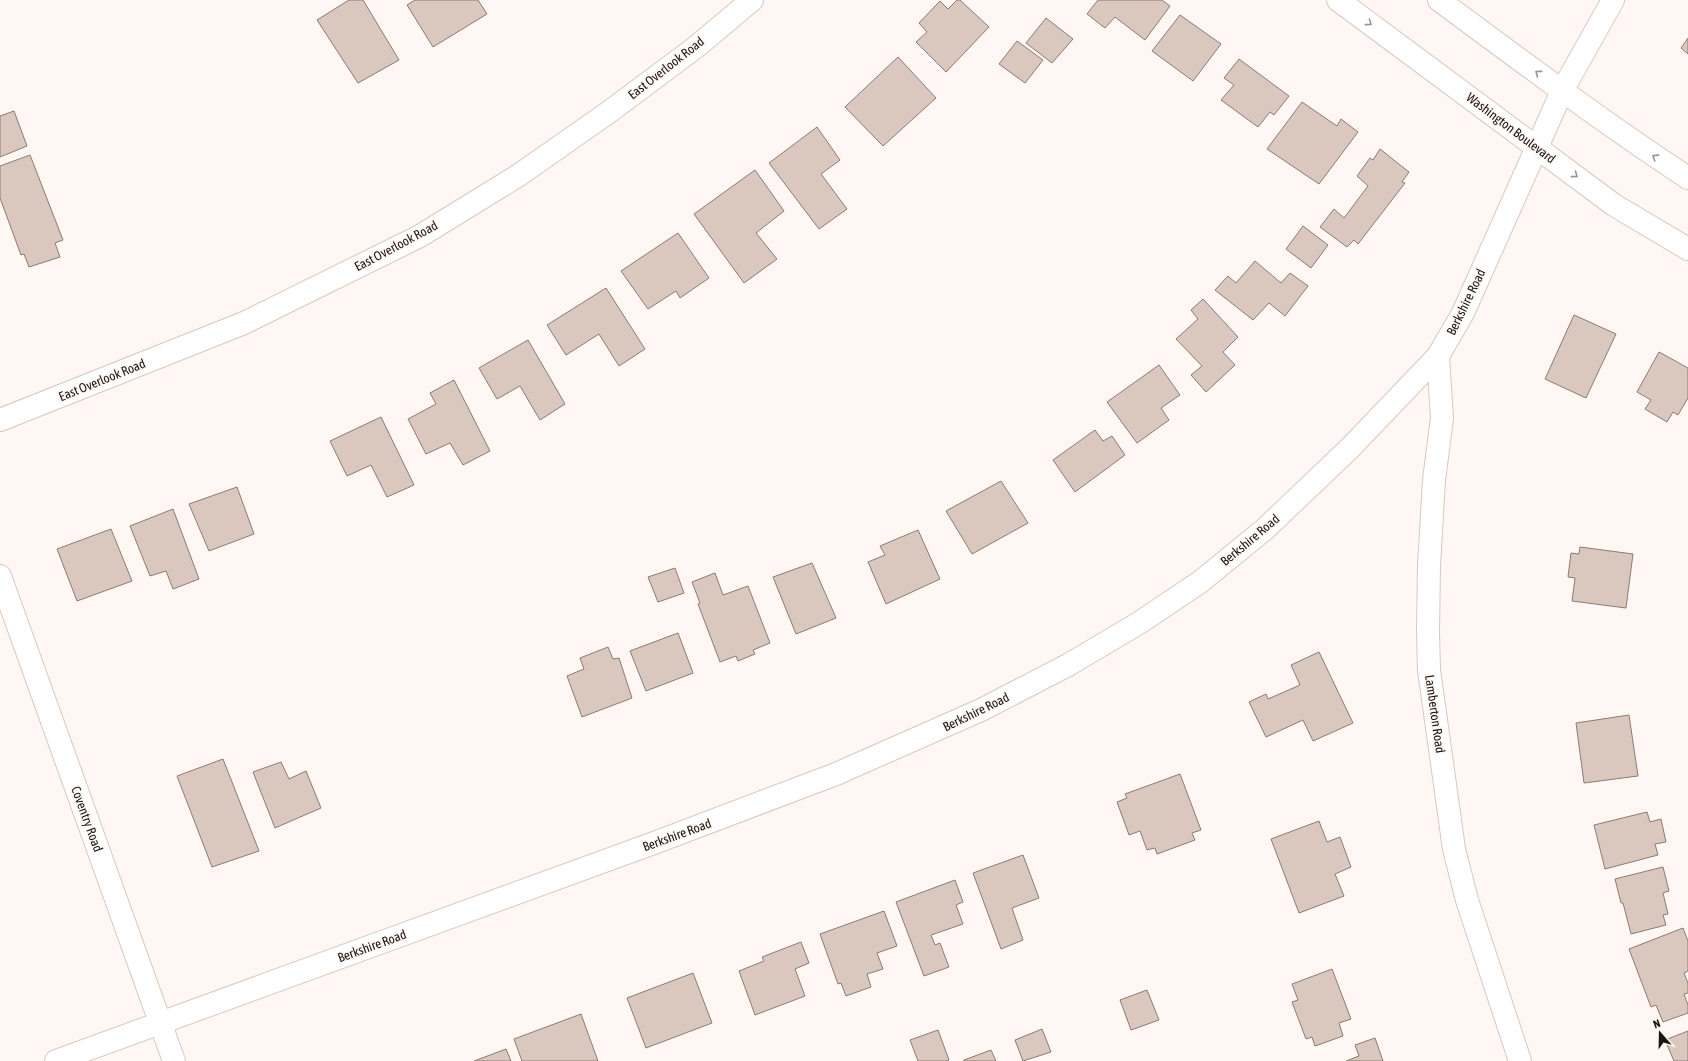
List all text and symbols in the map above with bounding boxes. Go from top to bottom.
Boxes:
one-way arrow [1365,18,1372,25]
street label: East Overlook Road [625,34,707,102]
one-way arrow [1536,71,1543,78]
street label: Washington Boulevard [1464,90,1558,166]
one-way arrow [1653,155,1660,162]
one-way arrow [1571,171,1578,178]
street label: East Overlook Road [352,218,440,274]
street label: Berkshire Road [1444,266,1488,338]
street label: East Overlook Road [56,356,148,404]
street label: Berkshire Road [1218,511,1282,569]
street label: Lamberton Road [1422,674,1448,754]
street label: Berkshire Road [940,690,1012,734]
street label: Coventry Road [68,784,106,854]
street label: Berkshire Road [641,816,713,854]
street label: Berkshire Road [336,927,408,965]
north arrow [1640,1013,1680,1053]
text: N [1651,1017,1662,1030]

